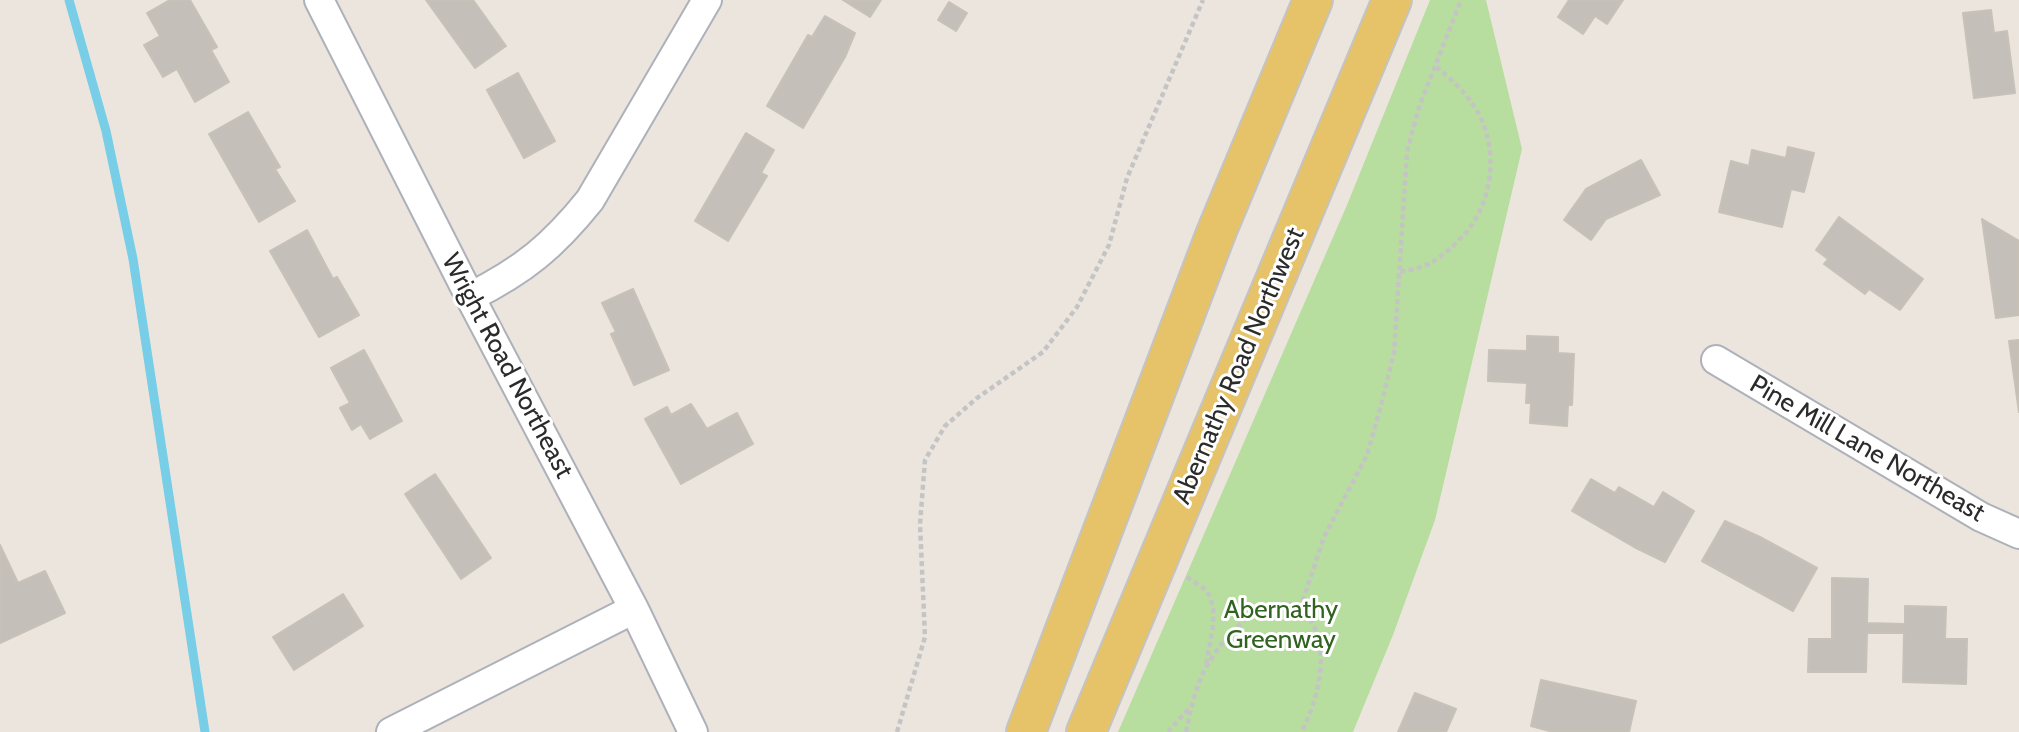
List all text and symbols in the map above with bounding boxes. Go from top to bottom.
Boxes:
street label: Abernathy Road Northwest [1167,223,1311,509]
street label: Wright Road Northeast [435,248,579,484]
street label: Pine Mill Lane Northeast [1744,369,1990,529]
park label: Abernathy Greenway [1224,594,1338,656]

